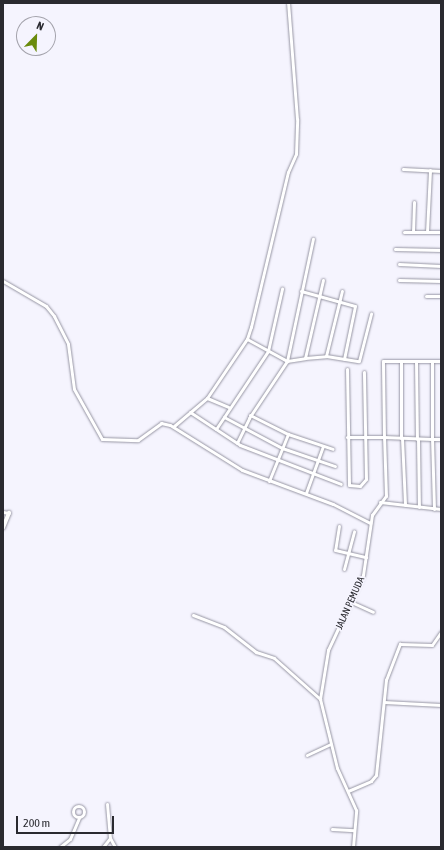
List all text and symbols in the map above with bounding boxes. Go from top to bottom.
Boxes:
north arrow [16,16,56,56]
text: N [35,19,46,33]
street label: JALAN PEMUDA [333,575,367,631]
scale bar [18,808,116,834]
text: 200 m [23,816,50,830]

